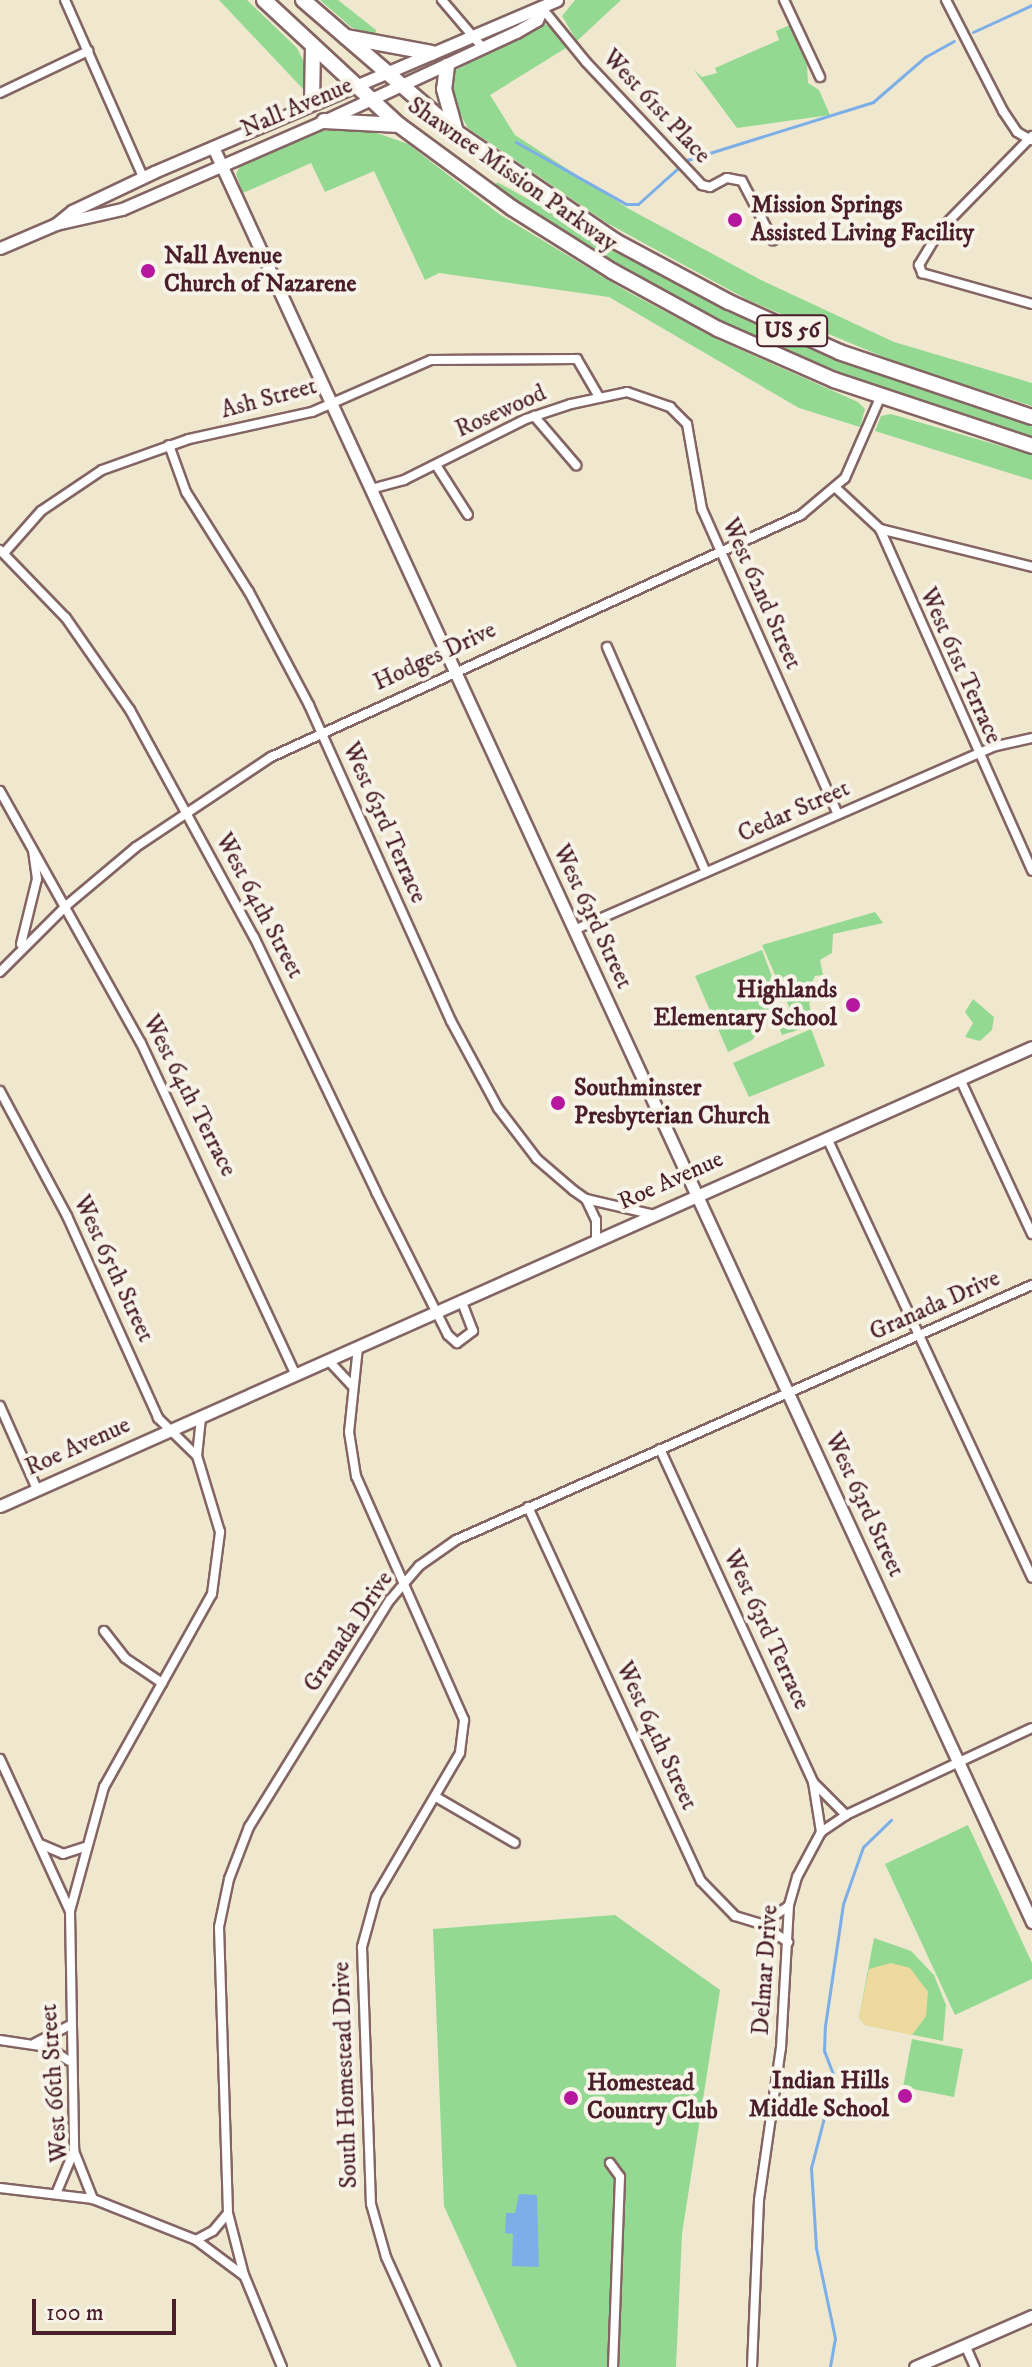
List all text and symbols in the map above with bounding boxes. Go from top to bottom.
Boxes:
street label: West 61st Place [596,44,716,170]
street label: Nall Avenue [237,72,357,144]
street label: Shawnee Mission Parkway [402,92,622,258]
place label: Mission Springs Assisted Living Facility [751,192,974,248]
marker: Mission Springs Assisted Living Facility [726,211,744,229]
place label: Nall Avenue Church of Nazarene [164,243,356,299]
marker: Nall Avenue Church of Nazarene [139,262,157,280]
road number: US 56 [756,313,828,349]
street label: Ash Street [218,372,320,426]
street label: Rosewood [451,379,551,445]
street label: West 62nd Street [715,514,807,674]
street label: West 61st Terrace [913,584,1007,748]
street label: Hodges Drive [369,616,501,698]
street label: West 63rd Terrace [336,738,432,908]
street label: Cedar Street [734,775,854,849]
street label: West 64th Street [209,829,309,983]
street label: West 63rd Street [546,840,638,994]
place label: Highlands Elementary School [653,977,837,1033]
marker: Highlands Elementary School [844,996,862,1014]
street label: West 64th Terrace [136,1010,242,1182]
place label: Southminster Presbyterian Church [574,1075,770,1131]
marker: Southminster Presbyterian Church [549,1094,567,1112]
street label: Roe Avenue [614,1145,728,1217]
street label: West 65th Street [67,1191,159,1347]
street label: Granada Drive [865,1264,1005,1348]
street label: Roe Avenue [21,1411,135,1483]
street label: West 63rd Street [818,1428,910,1582]
street label: West 63rd Terrace [716,1545,816,1715]
street label: Granada Drive [298,1566,400,1698]
street label: West 64th Street [609,1657,703,1815]
street label: Delmar Drive [747,1904,785,2036]
street label: South Homestead Drive [328,1961,364,2189]
street label: West 66th Street [35,2003,75,2163]
place label: Indian Hills Middle School [749,2068,889,2124]
place label: Homestead Country Club [587,2070,718,2126]
marker: Indian Hills Middle School [896,2087,914,2105]
marker: Homestead Country Club [562,2089,580,2107]
scale bar [36,2283,180,2333]
text: 100 m [46,2298,104,2328]

